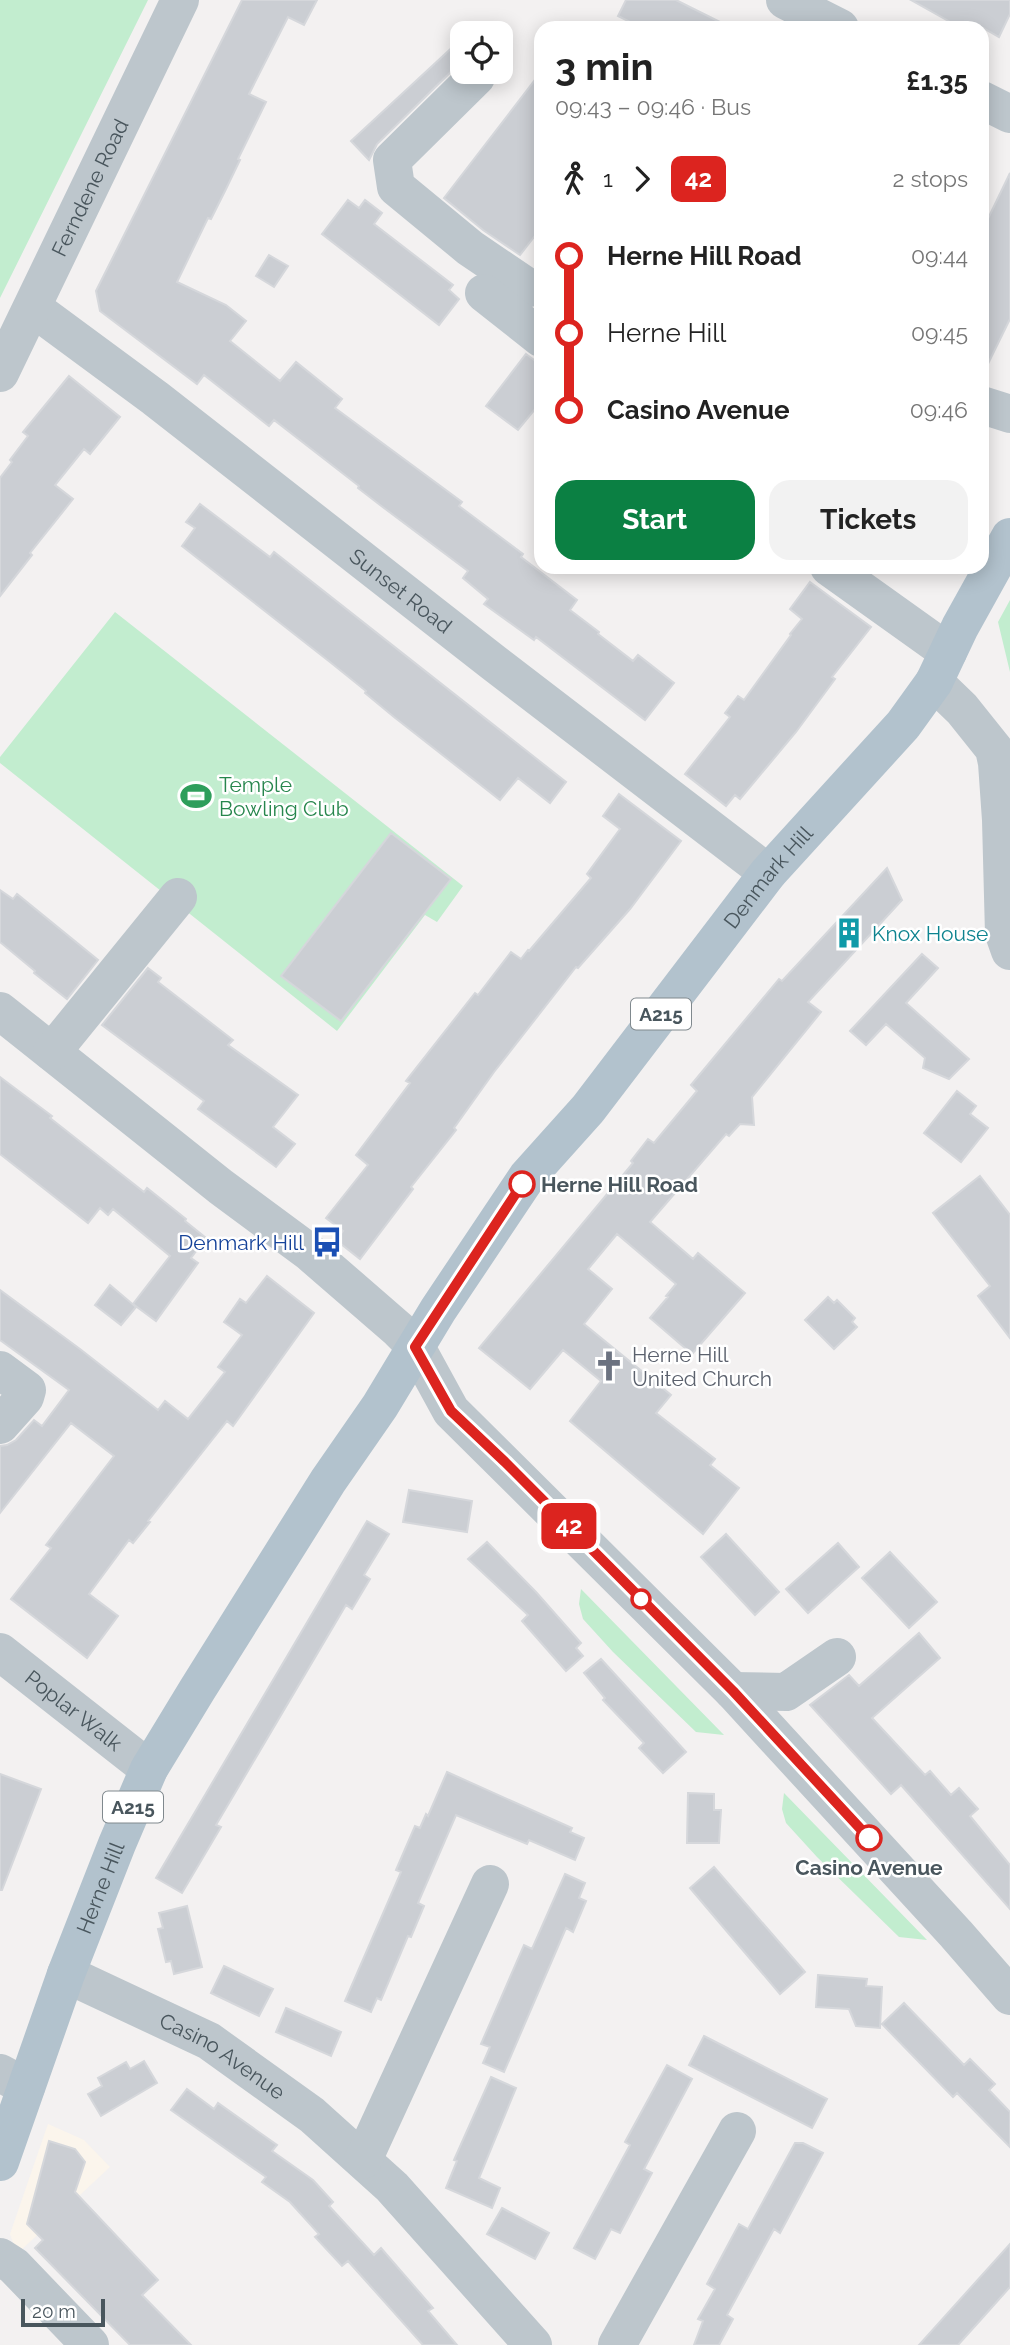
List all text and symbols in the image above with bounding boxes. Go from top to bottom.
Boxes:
map controls [450,21,513,84]
button: locate [450,21,513,84]
text: 3 min [555,44,653,89]
text: £1.35 [906,66,968,96]
text: 09:43 – 09:46 · Bus [555,93,751,120]
street label: Ferndene Road [46,115,133,260]
icon: walk [555,160,593,198]
icon: forward [623,160,661,198]
text: 42 [685,164,712,193]
text: 1 [603,165,613,192]
text: 2 stops [893,165,968,192]
text: Herne Hill Road [607,241,802,271]
text: 09:44 [911,242,968,269]
text: Herne Hill [607,318,726,348]
text: 09:45 [911,319,968,346]
text: Casino Avenue [607,395,790,425]
text: 09:46 [910,396,968,423]
button: Start [555,480,755,560]
button: Tickets [769,480,968,560]
street label: Sunset Road [345,543,457,638]
place label: Temple Bowling Club [219,772,349,821]
sports icon: Temple Bowling Club [179,779,213,813]
street label: Denmark Hill [718,820,818,933]
building icon: Knox House [832,916,866,950]
place label: Knox House [872,921,988,946]
road number: A215 [631,998,691,1030]
marker: Herne Hill Road [509,1171,535,1197]
place label: Herne Hill Road [541,1172,698,1197]
bus stop icon: Denmark Hill [310,1225,344,1259]
place label: Denmark Hill [178,1230,304,1255]
place label: Herne Hill United Church [632,1342,772,1391]
church icon: Herne Hill United Church [592,1349,626,1383]
line badge: 42 [538,1503,600,1549]
text: 42 [555,1511,583,1540]
unlabelled marker [631,1589,651,1609]
street label: Poplar Walk [21,1664,127,1756]
road number: A215 [103,1792,163,1823]
marker: Casino Avenue [856,1825,882,1851]
street label: Herne Hill [71,1838,129,1937]
place label: Casino Avenue [795,1855,943,1880]
street label: Casino Avenue [156,2007,290,2104]
scale bar [21,2296,105,2328]
text: 20 m [32,2300,76,2322]

